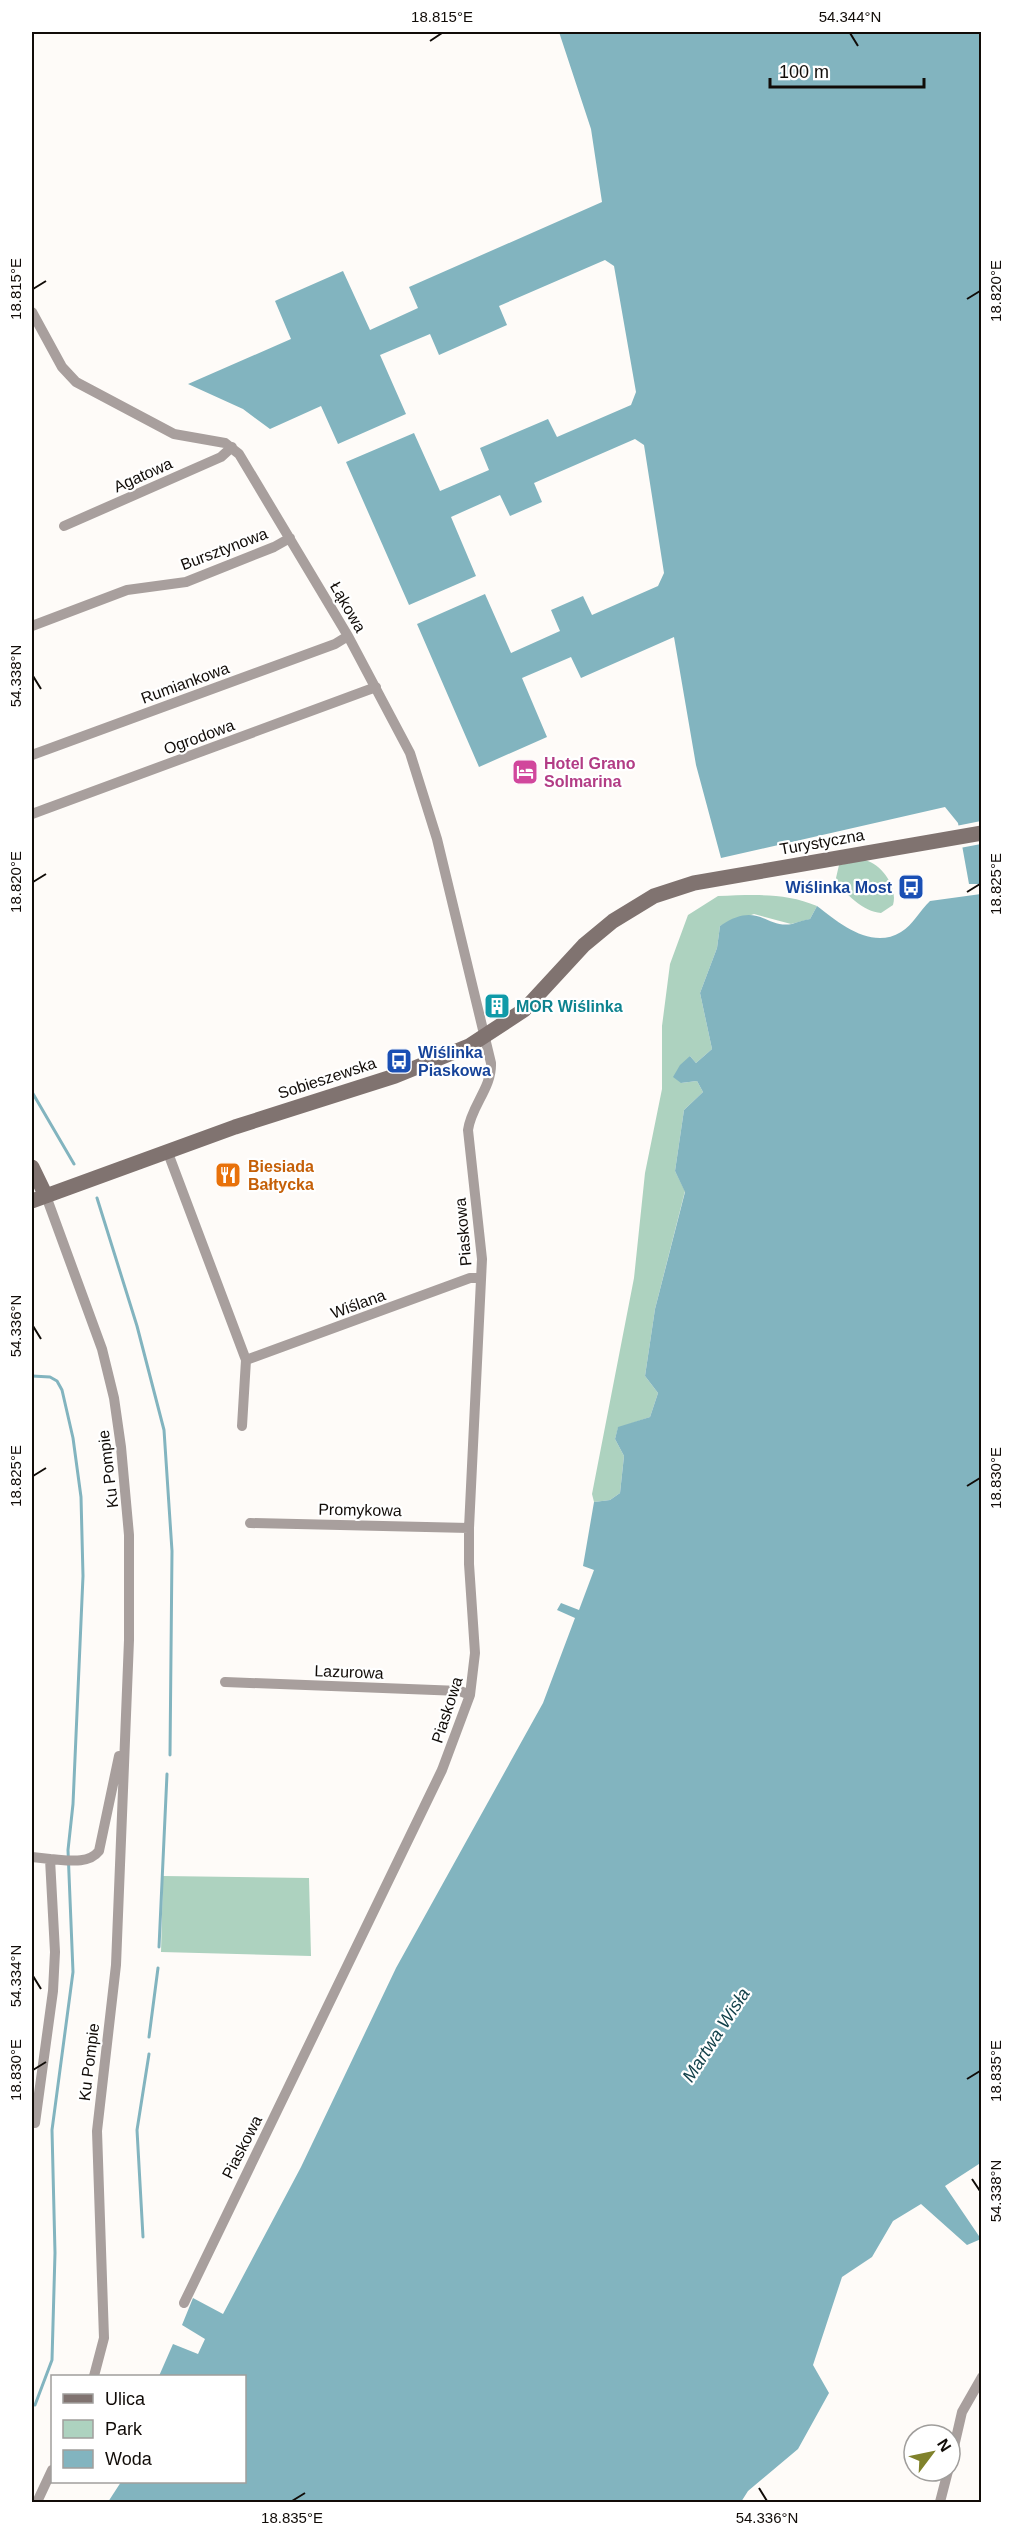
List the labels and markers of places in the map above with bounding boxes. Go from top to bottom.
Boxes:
place label: Hotel Grano Solmarina [544,755,636,790]
hotel icon: Hotel Grano Solmarina [510,757,540,787]
bus stop icon: Wiślinka Most [896,872,926,902]
place label: Wiślinka Most [785,879,893,896]
building icon: MOR Wiślinka [482,991,512,1021]
place label: MOR Wiślinka [516,998,623,1015]
place label: Wiślinka Piaskowa [418,1044,491,1079]
bus stop icon: Wiślinka Piaskowa [384,1046,414,1076]
place label: Biesiada Bałtycka [248,1158,314,1193]
restaurant icon: Biesiada Bałtycka [213,1160,243,1190]

